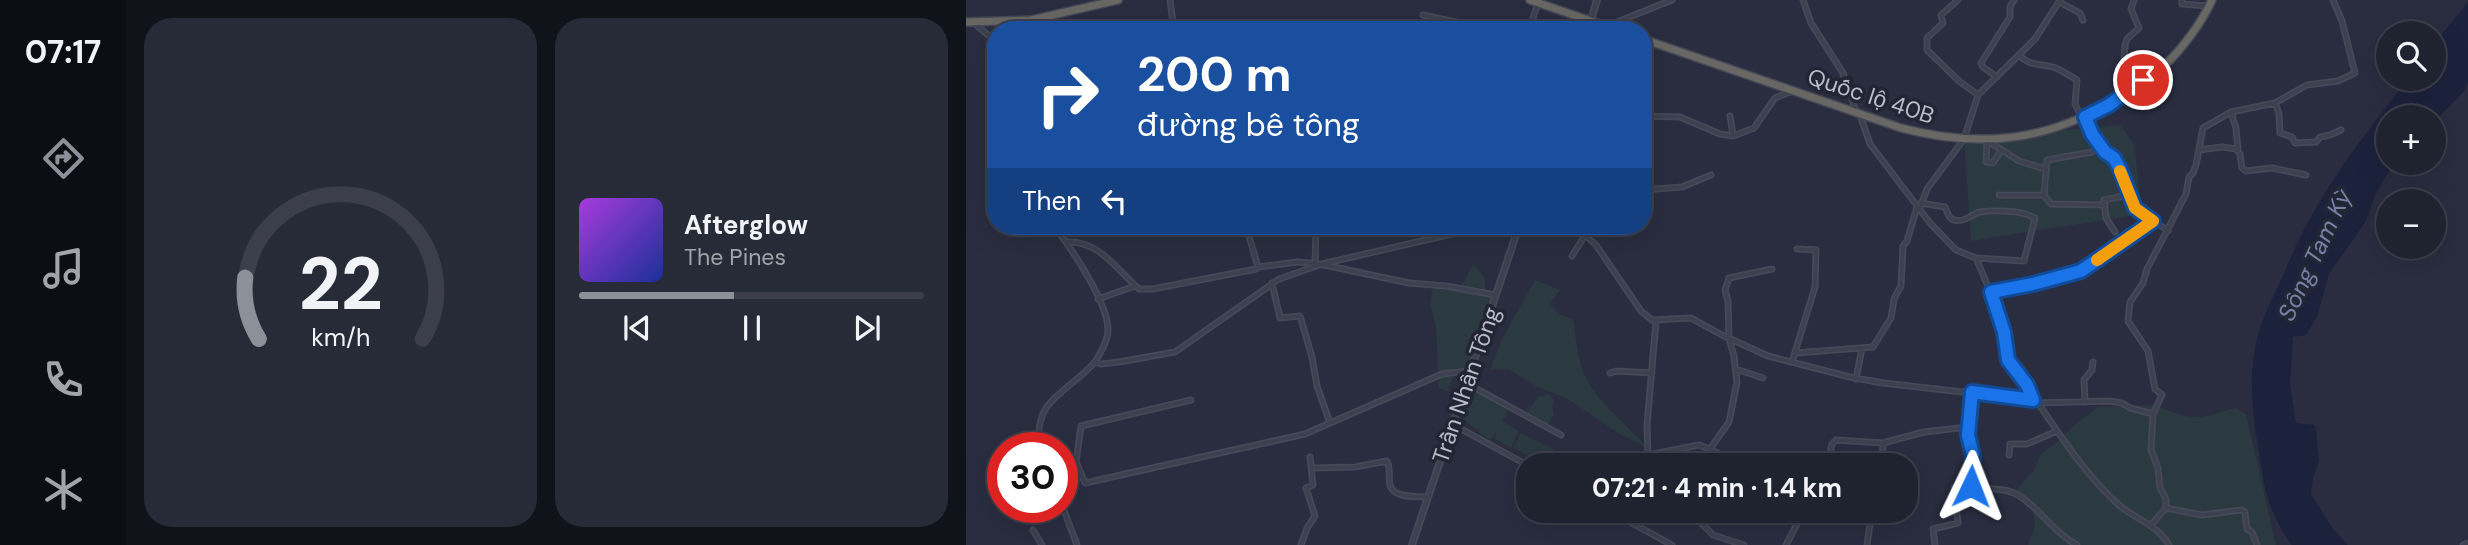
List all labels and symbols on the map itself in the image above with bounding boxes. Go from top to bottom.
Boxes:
pin [2113,50,2173,110]
street label: Quốc lộ 40B [1804,61,1938,131]
water label: Sông Tam Kỳ [2271,183,2359,326]
street label: Trần Nhân Tông [1425,303,1507,467]
speed limit sign: 30 [987,432,1078,523]
position arrow [1934,449,2008,523]

